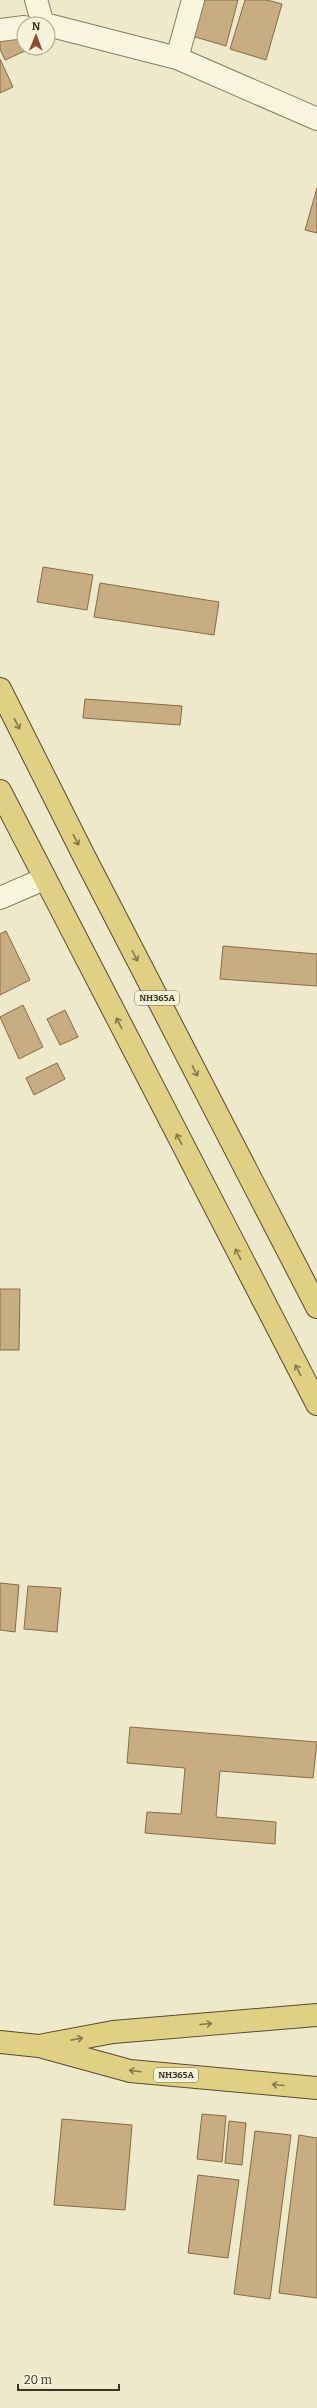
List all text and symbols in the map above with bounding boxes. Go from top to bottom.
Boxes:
north arrow [16,16,56,56]
text: N [32,20,41,33]
one-way arrow [14,717,22,729]
one-way arrow [73,834,80,846]
one-way arrow [132,949,139,961]
road number: NH365A [135,991,179,1005]
one-way arrow [115,1018,122,1030]
one-way arrow [192,1065,199,1077]
one-way arrow [174,1133,182,1145]
one-way arrow [234,1248,242,1260]
one-way arrow [294,1364,301,1376]
one-way arrow [199,2021,212,2028]
one-way arrow [70,2034,83,2042]
one-way arrow [129,2067,142,2075]
road number: NH365A [154,2068,198,2082]
one-way arrow [272,2081,285,2088]
scale bar [18,2366,119,2392]
text: 20 m [24,2373,53,2387]

